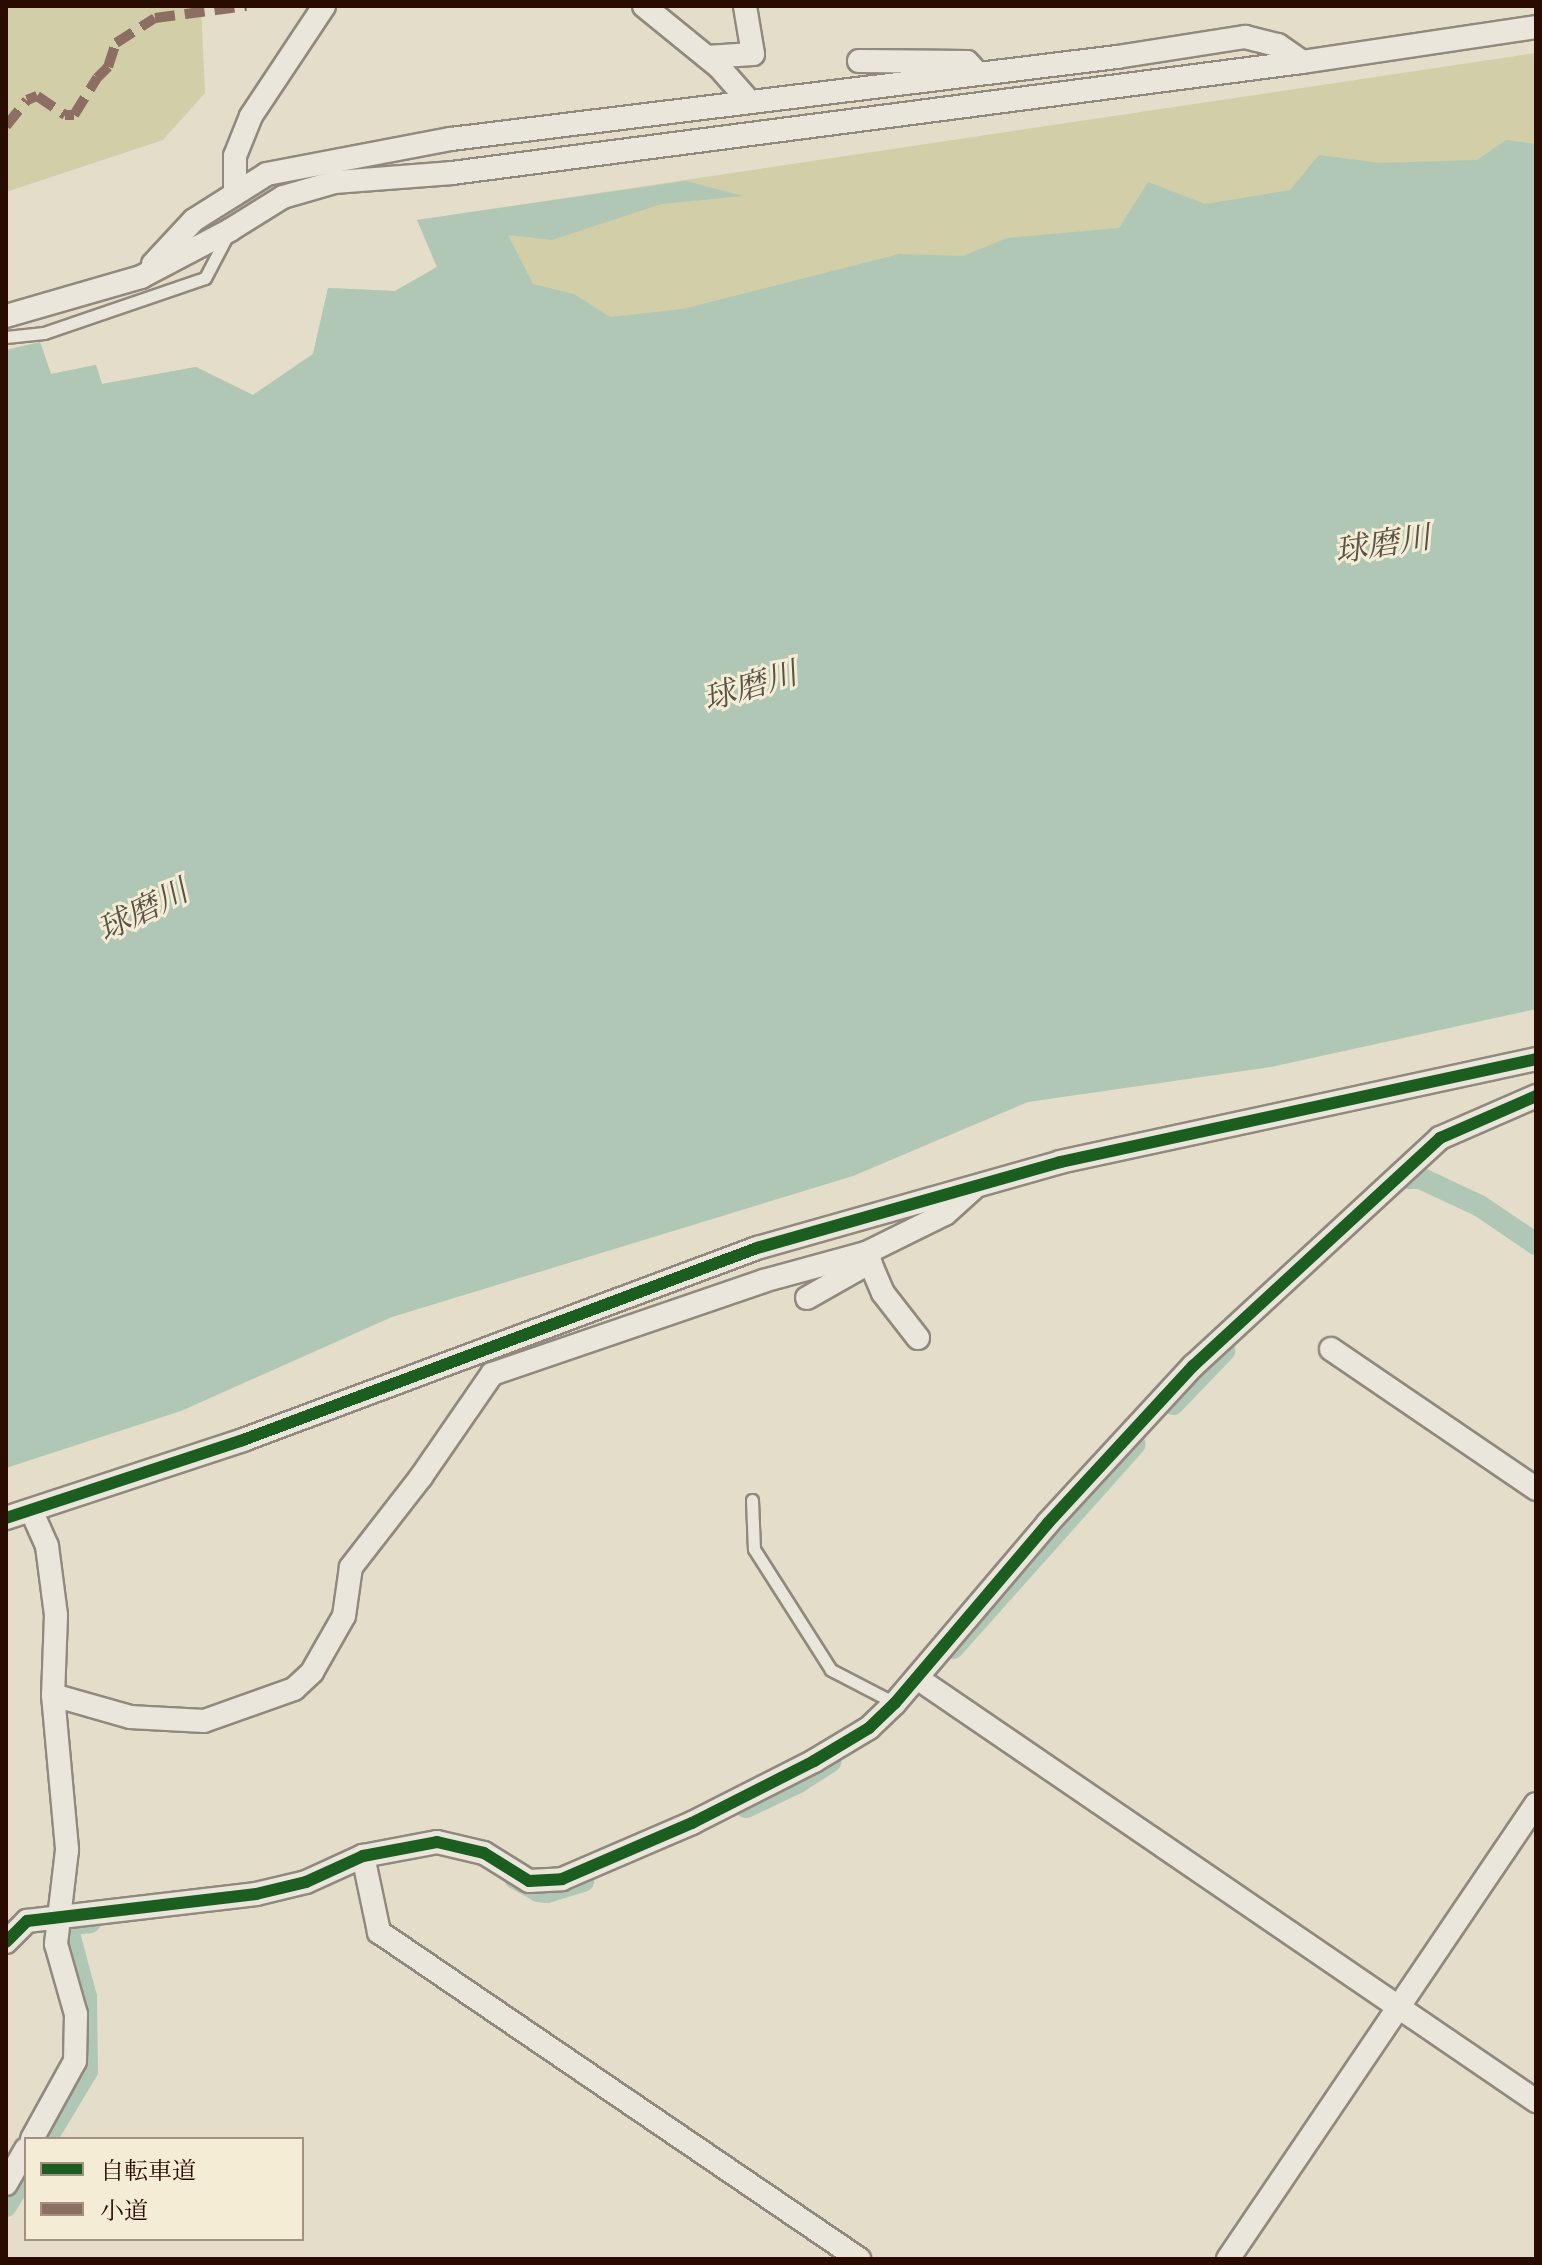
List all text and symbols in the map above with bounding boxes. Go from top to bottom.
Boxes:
water label: 球磨川 [1333,521,1433,573]
water label: 球磨川 [699,657,803,721]
water label: 球磨川 [93,874,195,952]
legend [24,2137,304,2241]
text: 自転車道 [100,2157,196,2188]
text: 小道 [100,2197,148,2228]

